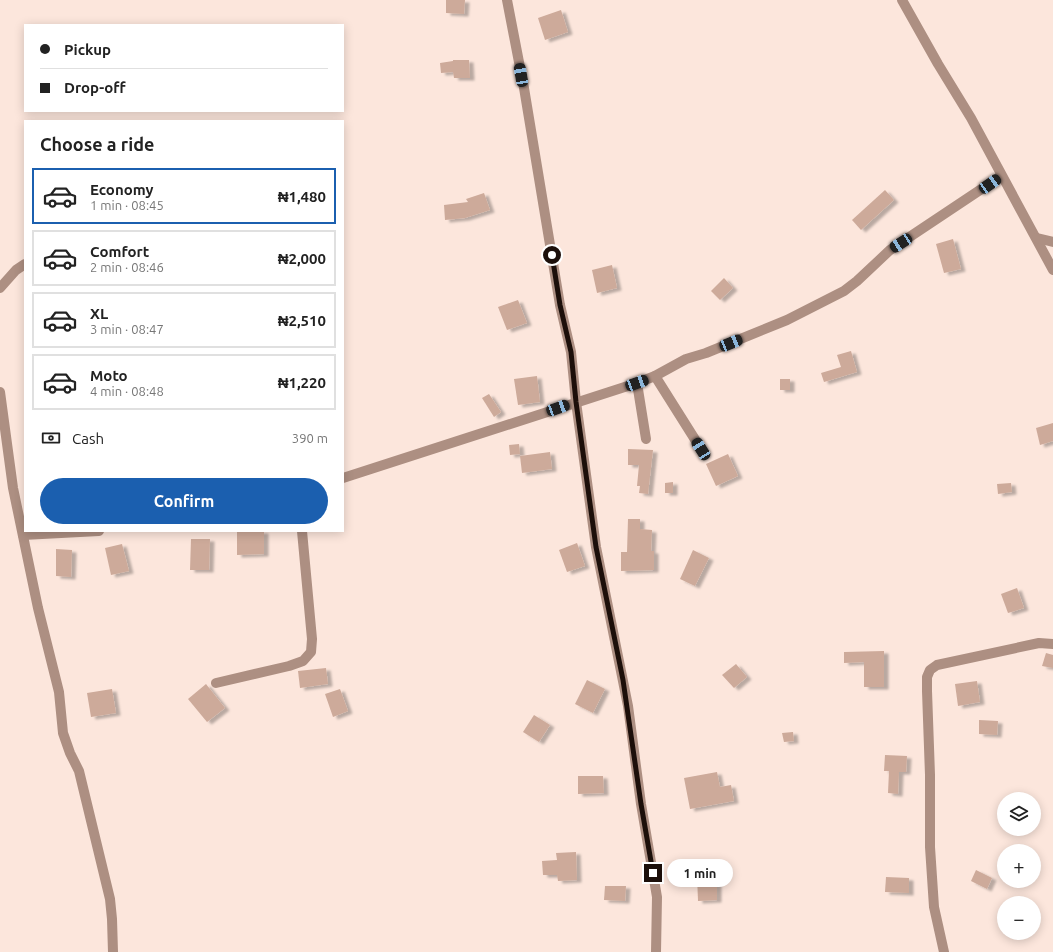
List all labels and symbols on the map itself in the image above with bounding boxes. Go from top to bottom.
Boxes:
car [513,62,529,88]
car [977,172,1003,196]
car [888,231,914,255]
route start [543,246,561,264]
car [718,333,744,353]
car [624,373,650,393]
car [545,398,571,418]
car [690,436,712,462]
callout: 1 min [667,859,733,887]
route end [644,864,662,882]

